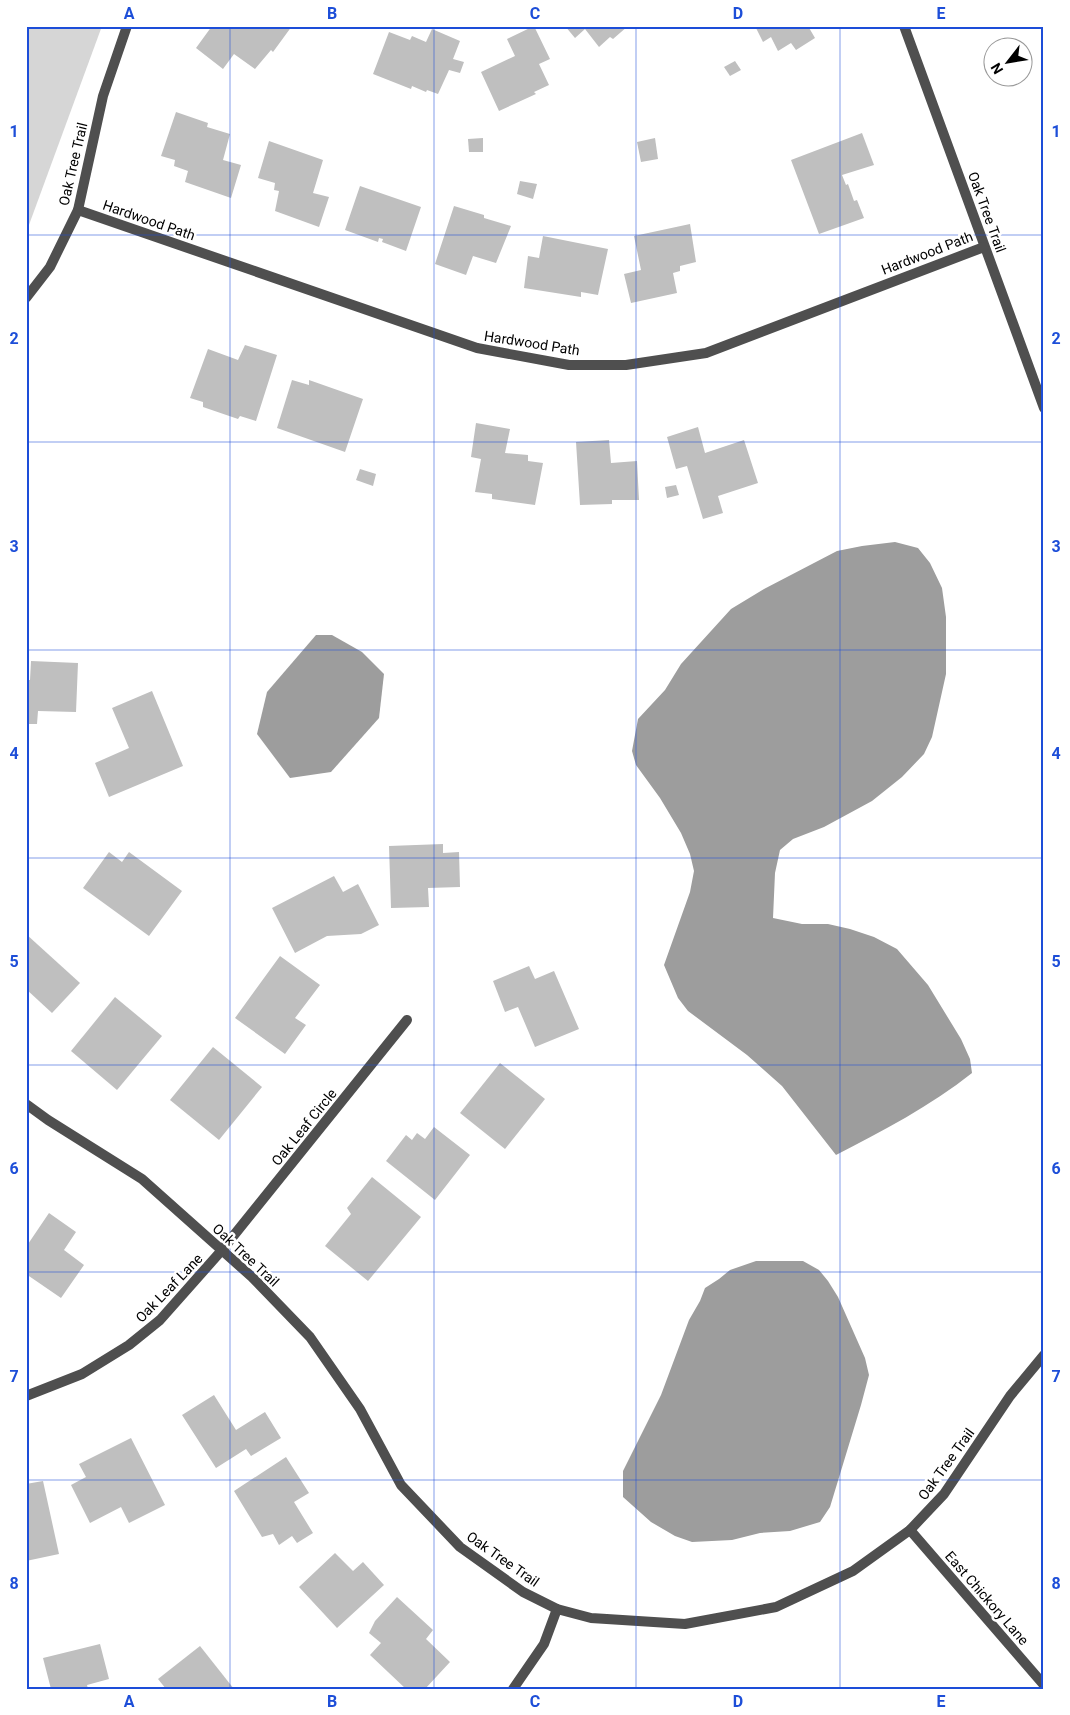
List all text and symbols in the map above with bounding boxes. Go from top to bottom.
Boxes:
text: A [124,4,135,23]
text: B [327,4,337,23]
text: C [530,4,540,23]
text: D [733,4,743,23]
text: E [937,4,946,23]
north arrow [982,38,1032,88]
text: N [987,60,1006,77]
street label: Oak Tree Trail [56,121,90,207]
text: 1 [9,122,19,141]
text: 1 [1051,122,1061,141]
street label: Oak Tree Trail [965,169,1009,255]
street label: Hardwood Path [101,197,197,243]
street label: Hardwood Path [879,228,975,278]
street label: Hardwood Path [483,328,581,358]
text: 2 [9,329,19,348]
text: 2 [1051,329,1061,348]
text: 3 [9,537,19,556]
text: 3 [1051,537,1061,556]
text: 4 [9,744,19,763]
text: 4 [1051,744,1061,763]
text: 5 [9,952,19,971]
text: 5 [1051,952,1061,971]
street label: Oak Leaf Circle [268,1085,340,1169]
text: 6 [9,1159,19,1178]
text: 6 [1051,1159,1061,1178]
street label: Oak Tree Trail [210,1220,282,1290]
street label: Oak Leaf Lane [132,1250,206,1326]
text: 7 [9,1367,19,1386]
text: 7 [1051,1367,1061,1386]
street label: Oak Tree Trail [915,1425,977,1503]
street label: Oak Tree Trail [464,1528,542,1590]
street label: East Chickory Lane [942,1548,1032,1648]
text: 8 [9,1574,19,1593]
text: 8 [1051,1574,1061,1593]
text: A [124,1692,135,1711]
text: B [327,1692,337,1711]
text: C [530,1692,540,1711]
text: D [733,1692,743,1711]
text: E [937,1692,946,1711]

